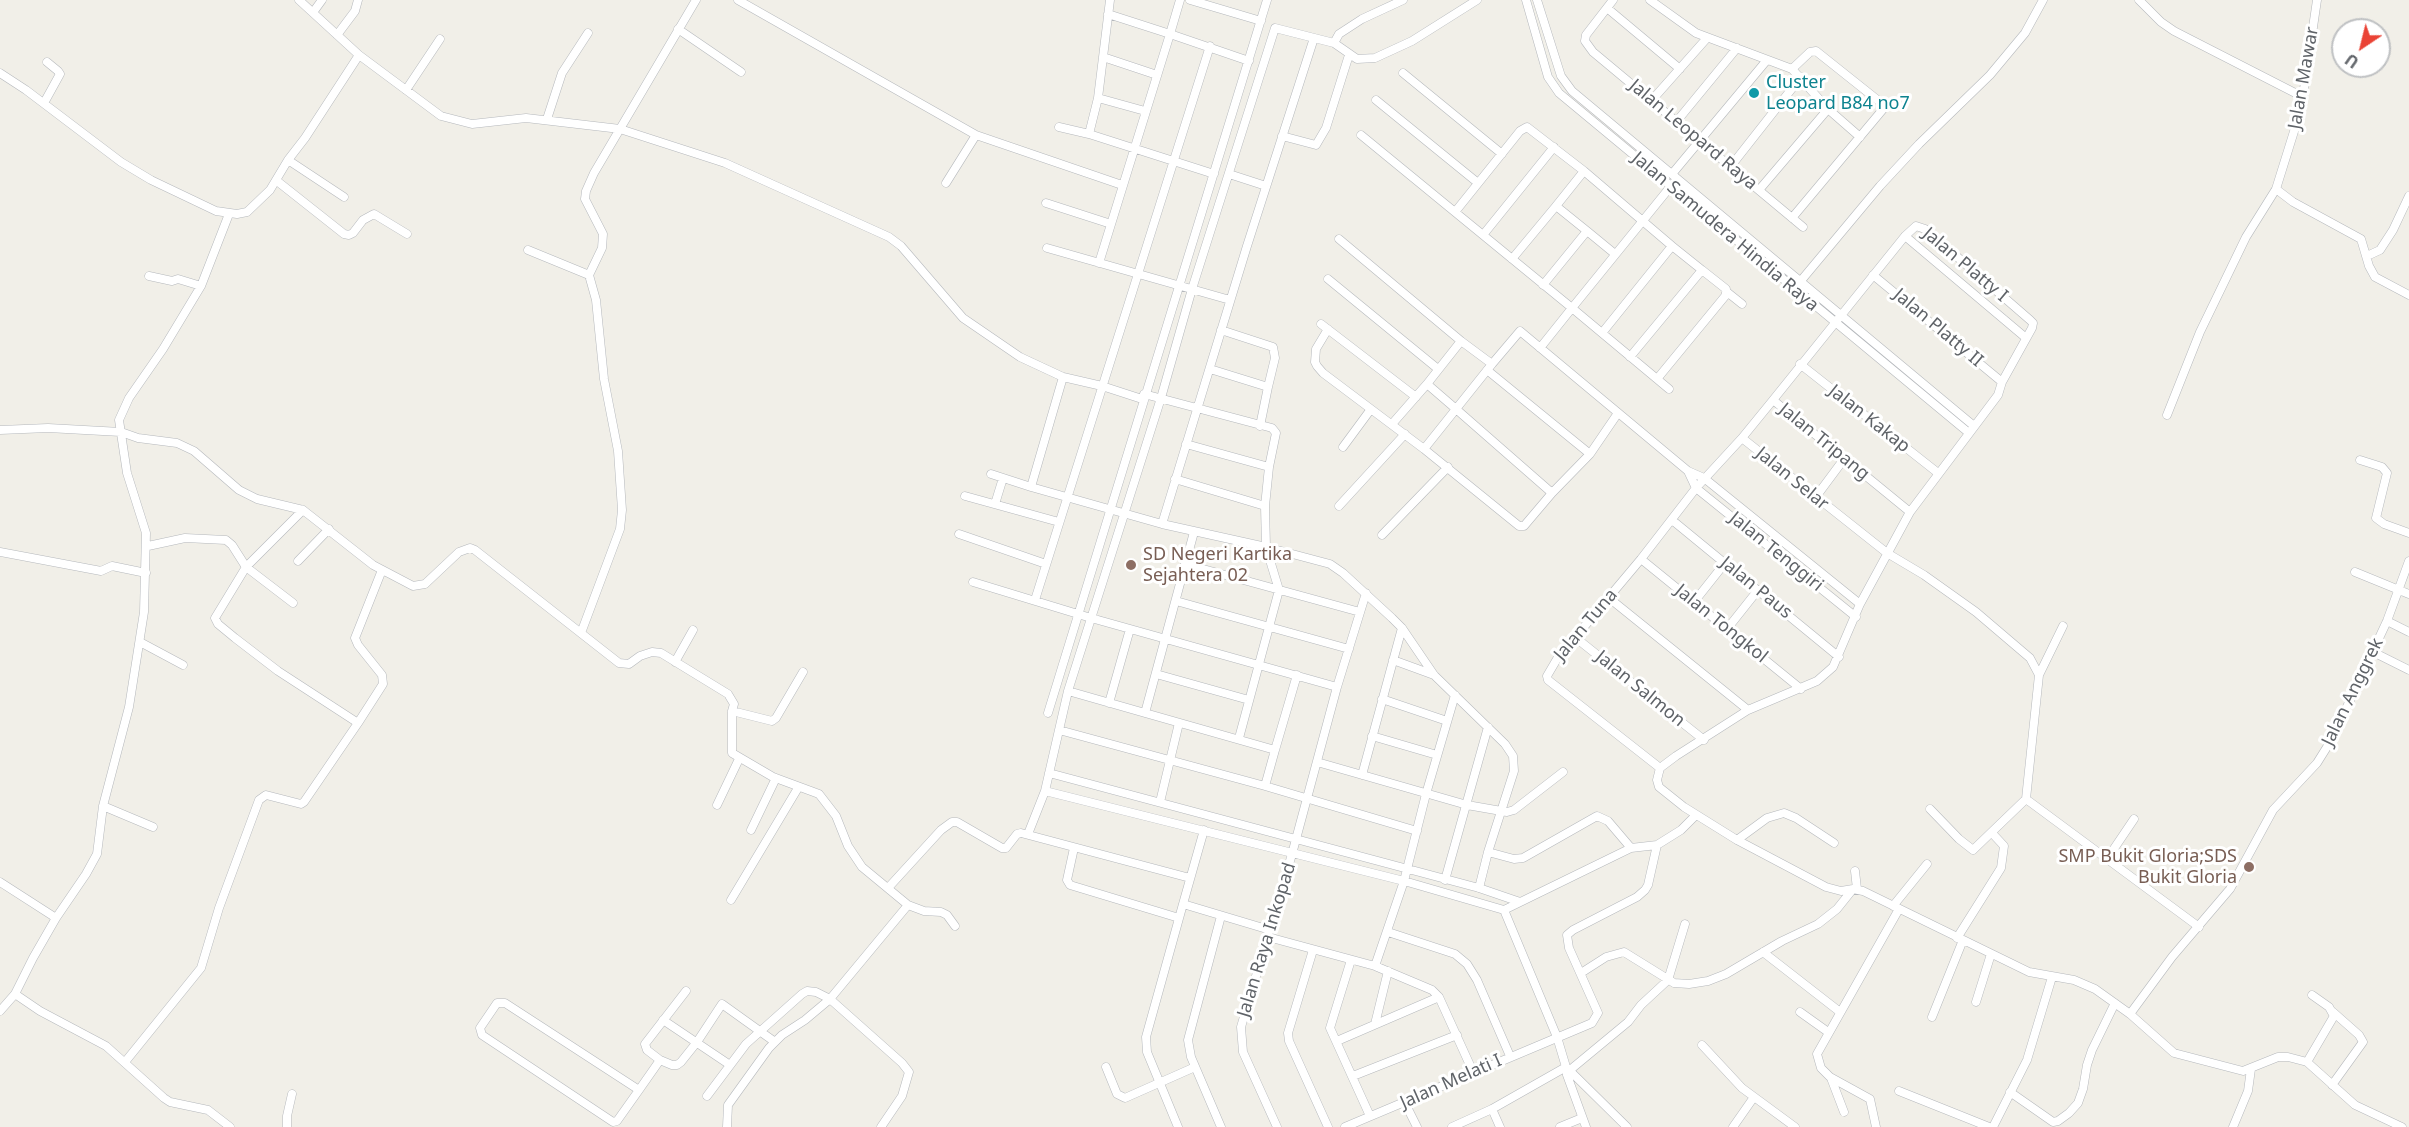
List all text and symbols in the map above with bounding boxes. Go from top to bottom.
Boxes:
north arrow [2331,18,2391,78]
street label: Jalan Mawar [2284,25,2324,131]
text: U [2341,49,2363,74]
place label: Cluster Leopard B84 no7 [1766,72,1910,115]
street label: Jalan Leopard Raya [1625,75,1761,195]
marker: Cluster Leopard B84 no7 [1747,86,1761,100]
street label: Jalan Samudera Hindia Raya [1627,148,1823,316]
street label: Jalan Platty I [1918,223,2012,307]
street label: Jalan Platty II [1889,284,1987,372]
street label: Jalan Kakap [1824,380,1914,458]
street label: Jalan Tripang [1774,399,1874,485]
street label: Jalan Selar [1751,443,1833,515]
street label: Jalan Tenggiri [1725,508,1827,596]
place label: SD Negeri Kartika Sejahtera 02 [1143,544,1292,586]
street label: Jalan Paus [1716,552,1796,624]
marker: SD Negeri Kartika Sejahtera 02 [1124,558,1138,572]
street label: Jalan Tongkol [1670,580,1772,668]
street label: Jalan Tuna [1550,585,1622,665]
street label: Jalan Anggrek [2318,635,2388,749]
street label: Jalan Salmon [1591,646,1689,732]
place label: SMP Bukit Gloria;SDS Bukit Gloria [2058,846,2237,888]
street label: Jalan Raya Inkopad [1233,860,1301,1020]
marker: SMP Bukit Gloria;SDS Bukit Gloria [2242,860,2256,874]
street label: Jalan Melati I [1397,1050,1505,1114]

